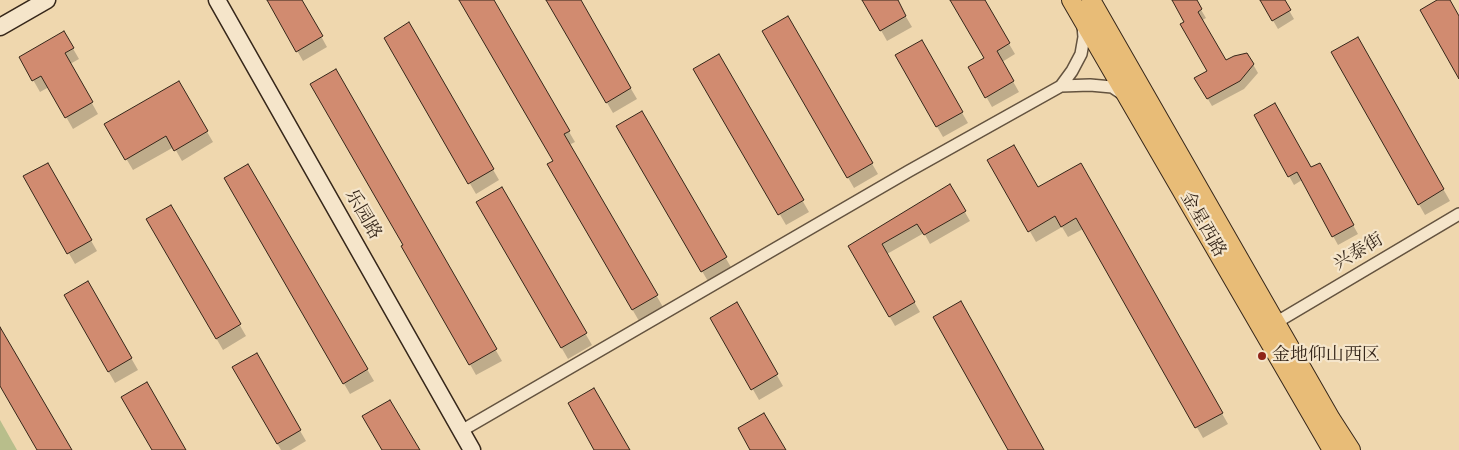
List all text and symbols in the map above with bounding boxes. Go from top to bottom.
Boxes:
street label: 乐园路 [339,186,385,244]
street label: 金星西路 [1175,188,1229,262]
street label: 兴泰街 [1330,230,1388,276]
place label: 金地仰山西区 [1272,345,1380,367]
marker: 金地仰山西区 [1256,350,1268,362]

